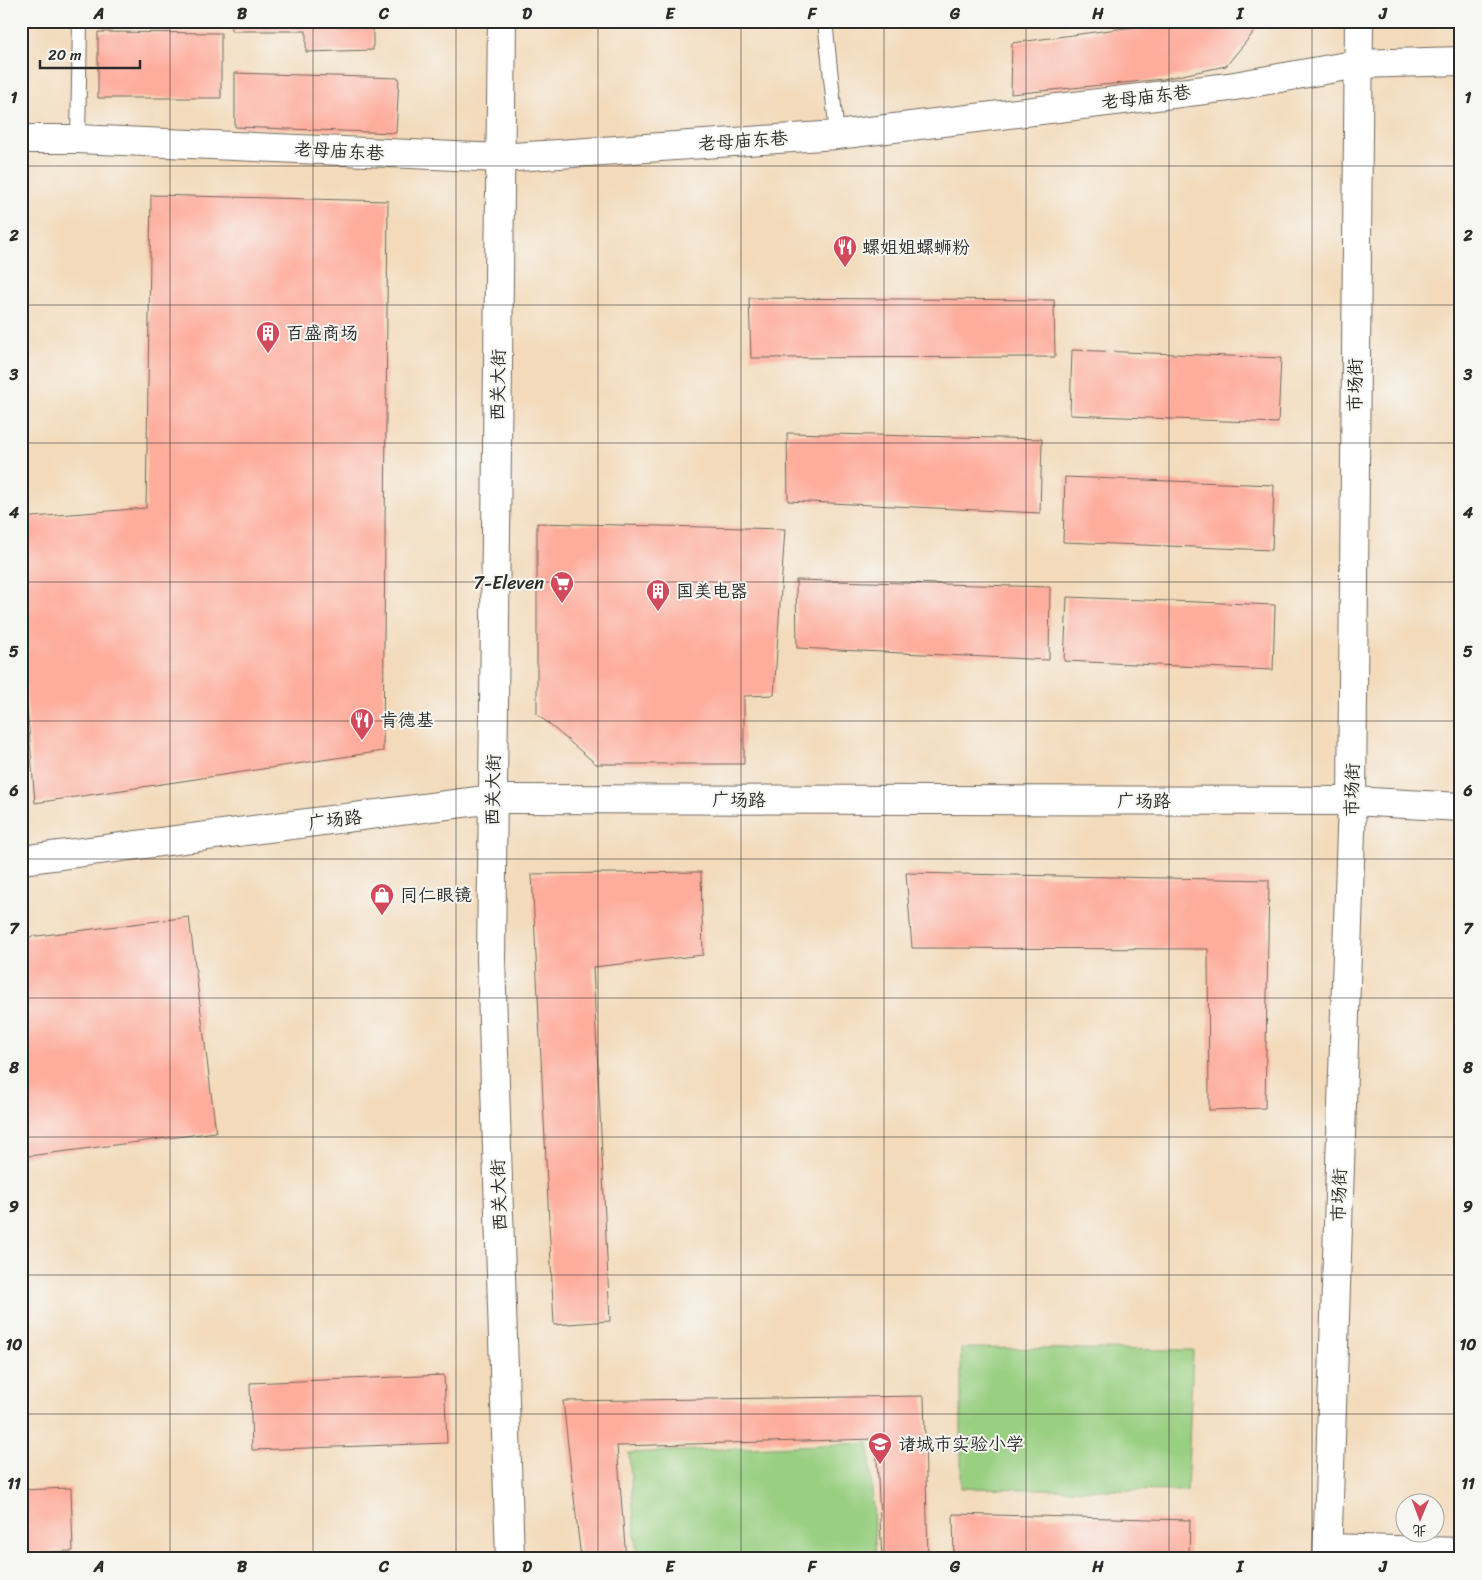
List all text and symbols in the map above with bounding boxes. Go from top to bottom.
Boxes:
text: A [93,0,104,28]
text: B [237,0,248,28]
text: C [378,0,390,28]
text: D [522,0,532,28]
text: E [666,0,676,28]
text: F [807,0,818,28]
text: G [949,0,961,28]
text: H [1091,0,1104,28]
text: I [1236,0,1245,28]
text: J [1378,0,1388,28]
scale bar [40,38,140,70]
text: 20 m [48,42,82,68]
street label: 老母庙东巷 [1099,76,1193,118]
text: 1 [11,83,18,112]
text: 1 [1465,83,1472,112]
street label: 老母庙东巷 [697,122,789,160]
street label: 老母庙东巷 [293,133,385,169]
text: 2 [8,221,19,250]
text: 2 [1462,221,1473,250]
place label: 螺姐姐螺蛳粉 [862,231,970,263]
restaurant icon: 螺姐姐螺蛳粉 [832,234,858,268]
place label: 百盛商场 [286,317,358,349]
building icon: 百盛商场 [255,320,281,354]
street label: 西关大街 [481,349,515,421]
street label: 市场街 [1339,358,1371,412]
text: 3 [9,360,19,389]
text: 3 [1463,360,1473,389]
text: 4 [8,498,19,527]
text: 4 [1462,498,1473,527]
place label: 7-Eleven [474,567,544,599]
supermarket icon: 7-Eleven [549,570,575,604]
place label: 国美电器 [676,575,748,607]
building icon: 国美电器 [645,578,671,612]
text: 5 [9,637,19,666]
text: 5 [1463,637,1473,666]
place label: 肯德基 [380,704,434,736]
restaurant icon: 肯德基 [349,707,375,741]
street label: 西关大街 [476,754,510,826]
street label: 市场街 [1336,763,1368,817]
text: 6 [8,776,19,805]
text: 6 [1462,776,1473,805]
street label: 广场路 [712,784,766,816]
street label: 广场路 [1117,785,1171,817]
street label: 广场路 [306,801,364,839]
place label: 同仁眼镜 [400,879,472,911]
shop icon: 同仁眼镜 [369,882,395,916]
text: 7 [9,914,20,943]
text: 7 [1463,914,1474,943]
text: 8 [8,1053,19,1082]
text: 8 [1462,1053,1473,1082]
street label: 西关大街 [482,1158,516,1232]
street label: 市场街 [1322,1167,1356,1223]
text: 9 [9,1192,19,1221]
text: 9 [1463,1192,1473,1221]
text: 10 [6,1330,22,1359]
text: 10 [1460,1330,1476,1359]
place label: 诸城市实验小学 [898,1428,1024,1460]
school or university icon: 诸城市实验小学 [867,1431,893,1465]
text: 11 [7,1469,21,1498]
text: 11 [1461,1469,1475,1498]
north arrow [1394,1492,1444,1542]
text: 北 [1413,1518,1427,1543]
text: A [93,1552,104,1580]
text: B [237,1552,248,1580]
text: C [378,1552,390,1580]
text: D [522,1552,532,1580]
text: E [666,1552,676,1580]
text: F [807,1552,818,1580]
text: G [949,1552,961,1580]
text: H [1091,1552,1104,1580]
text: I [1236,1552,1245,1580]
text: J [1378,1552,1388,1580]

